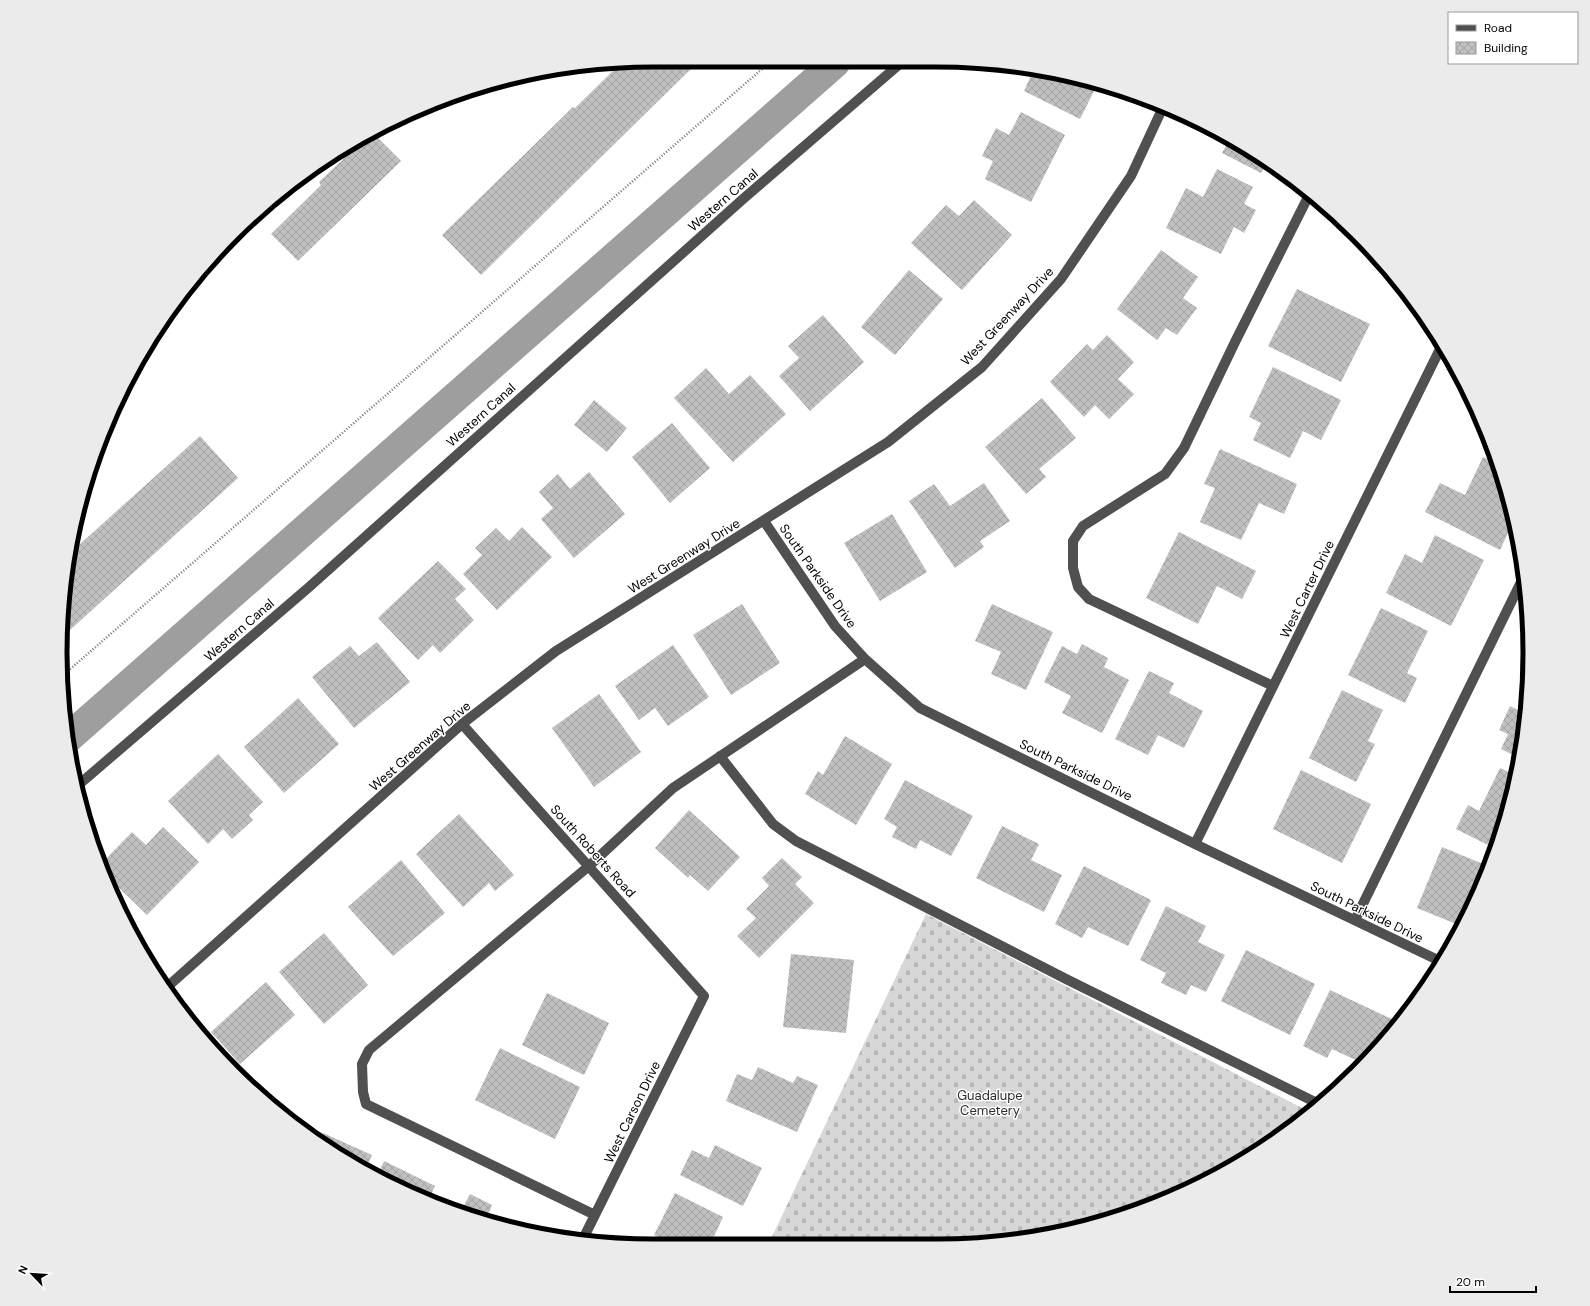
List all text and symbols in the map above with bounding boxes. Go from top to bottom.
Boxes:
legend [1448,12,1578,64]
text: Road [1484,20,1512,36]
text: Building [1484,40,1528,56]
street label: Western Canal [684,165,762,235]
street label: West Greenway Drive [957,263,1057,369]
street label: Western Canal [443,379,519,451]
street label: West Greenway Drive [625,515,743,597]
street label: South Parkside Drive [776,521,860,631]
street label: West Carter Drive [1276,537,1338,641]
street label: Western Canal [200,595,278,665]
street label: West Greenway Drive [366,697,474,795]
street label: South Parkside Drive [1017,735,1135,805]
street label: South Roberts Road [547,801,639,901]
street label: South Parkside Drive [1308,877,1426,947]
street label: West Carson Drive [600,1058,664,1166]
park label: Guadalupe Cemetery [957,1087,1023,1119]
north arrow [12,1254,52,1294]
text: N [15,1263,31,1276]
scale bar [1450,1268,1536,1294]
text: 20 m [1456,1274,1485,1290]

